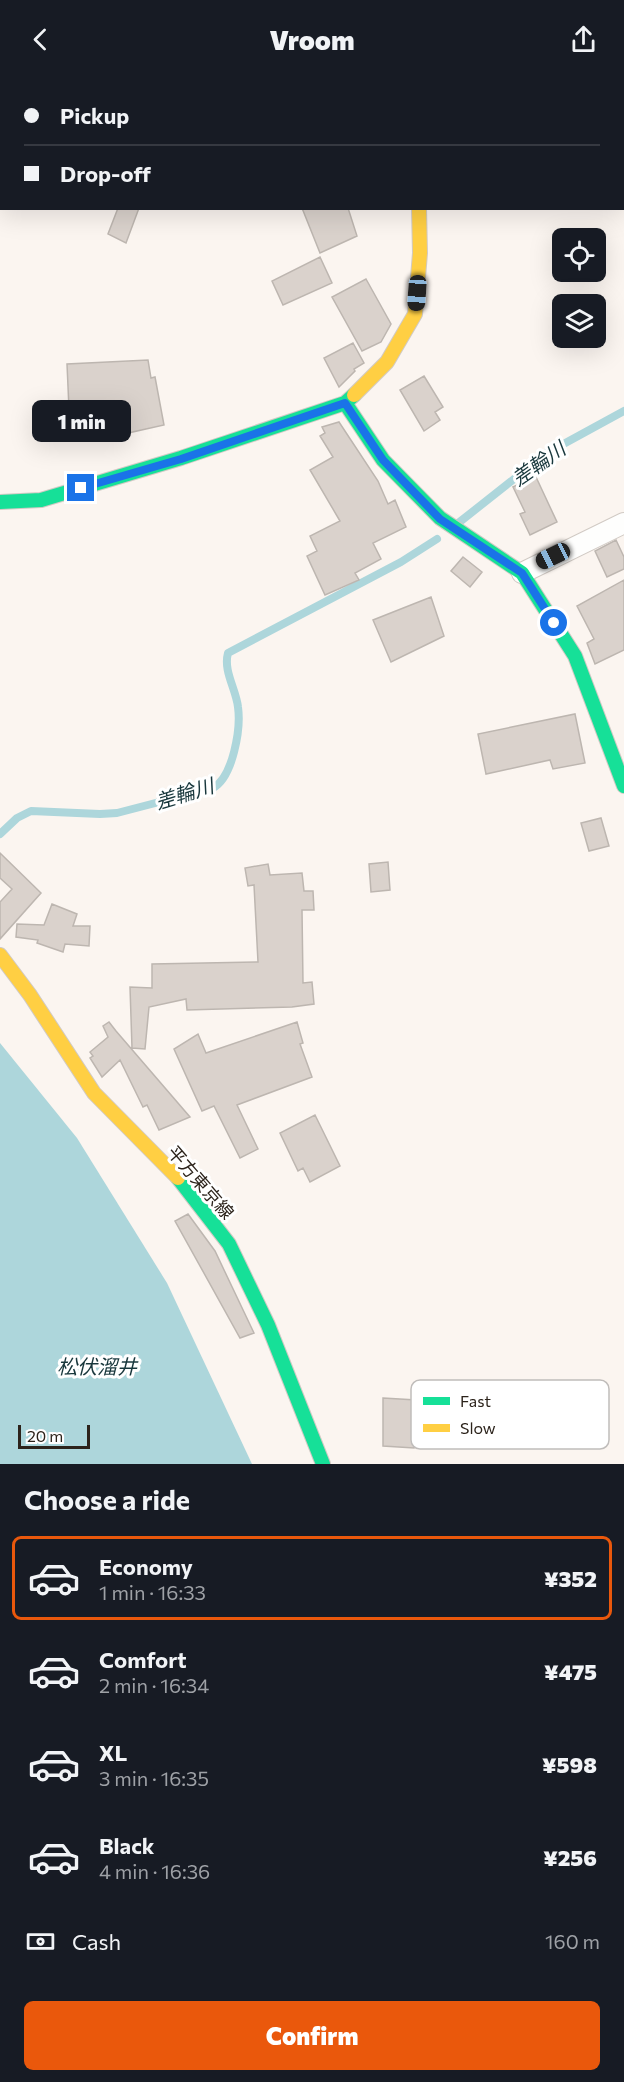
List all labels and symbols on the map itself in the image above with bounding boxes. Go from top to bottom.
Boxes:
car [407,274,427,312]
callout: 1 min [32,401,130,443]
water label: 差輪川 [507,435,571,490]
route end [67,474,94,501]
car [533,540,573,572]
route start [540,609,567,636]
water label: 差輪川 [152,772,218,813]
street label: 平方東京線 [163,1141,239,1223]
water label: 松伏溜井 [57,1354,139,1378]
legend [411,1380,609,1449]
text: Fast [460,1391,491,1410]
text: Slow [460,1418,496,1437]
scale bar [18,1422,90,1450]

